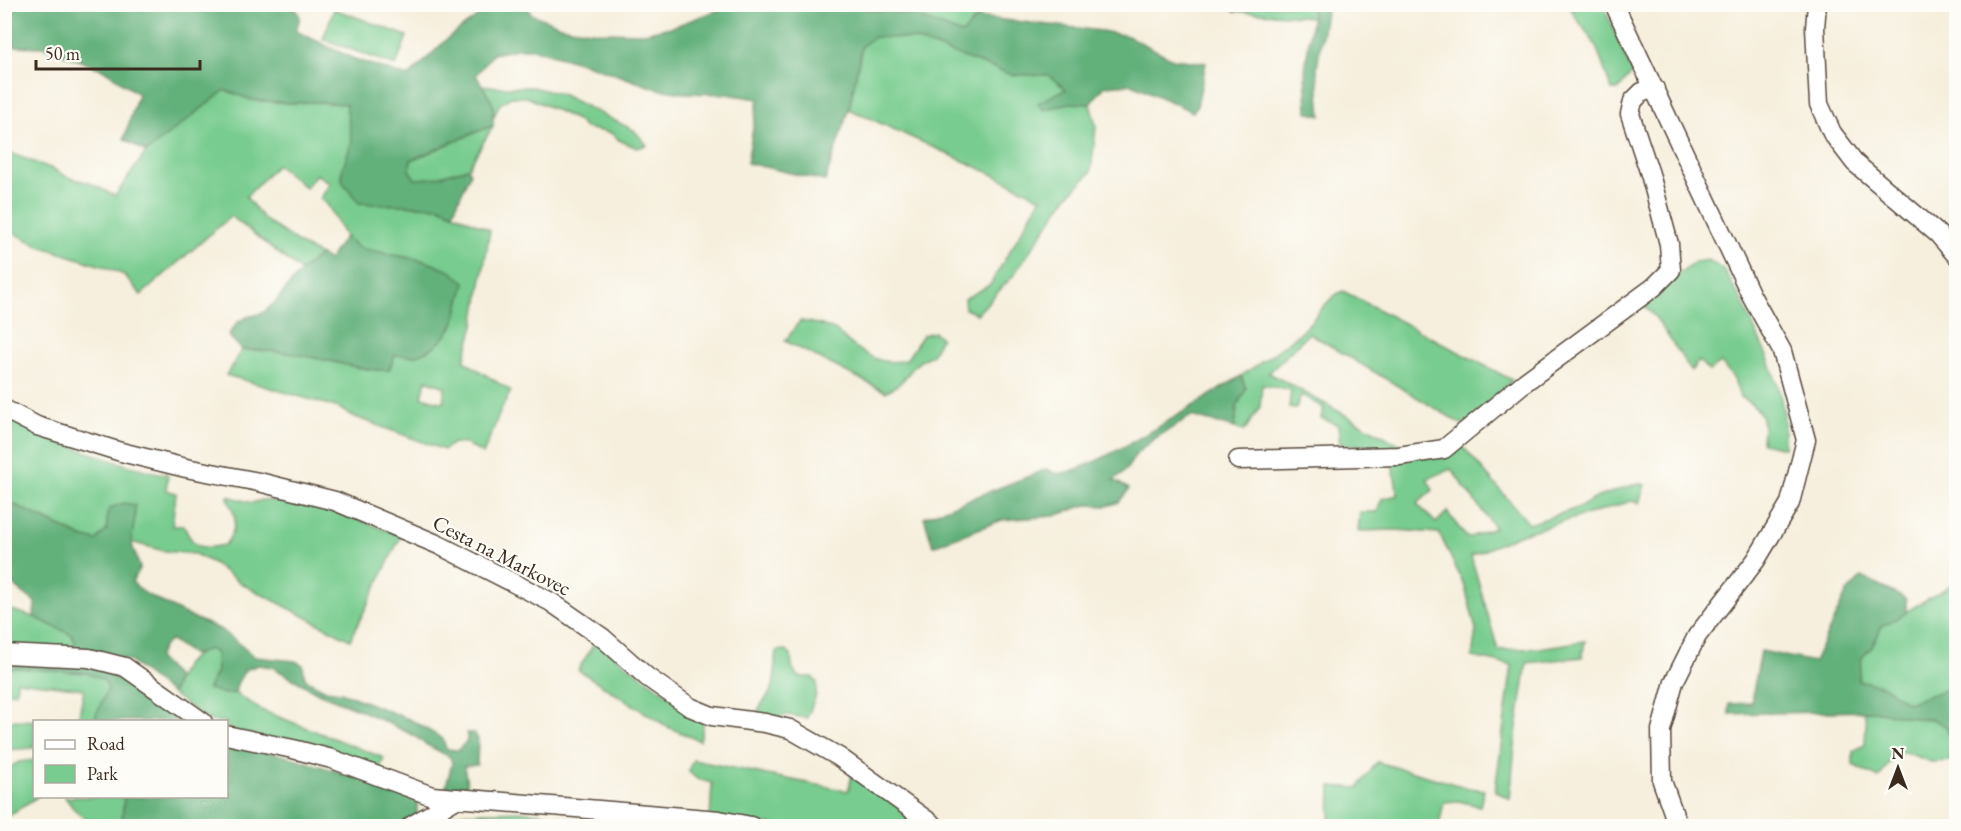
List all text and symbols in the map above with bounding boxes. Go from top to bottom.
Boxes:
scale bar [36,33,200,71]
text: 50 m [45,42,80,65]
street label: Cesta na Markovec [428,509,576,601]
legend [33,720,228,798]
text: Road [87,732,126,755]
north arrow [1868,738,1928,798]
text: N [1892,743,1905,764]
text: Park [87,762,118,785]

